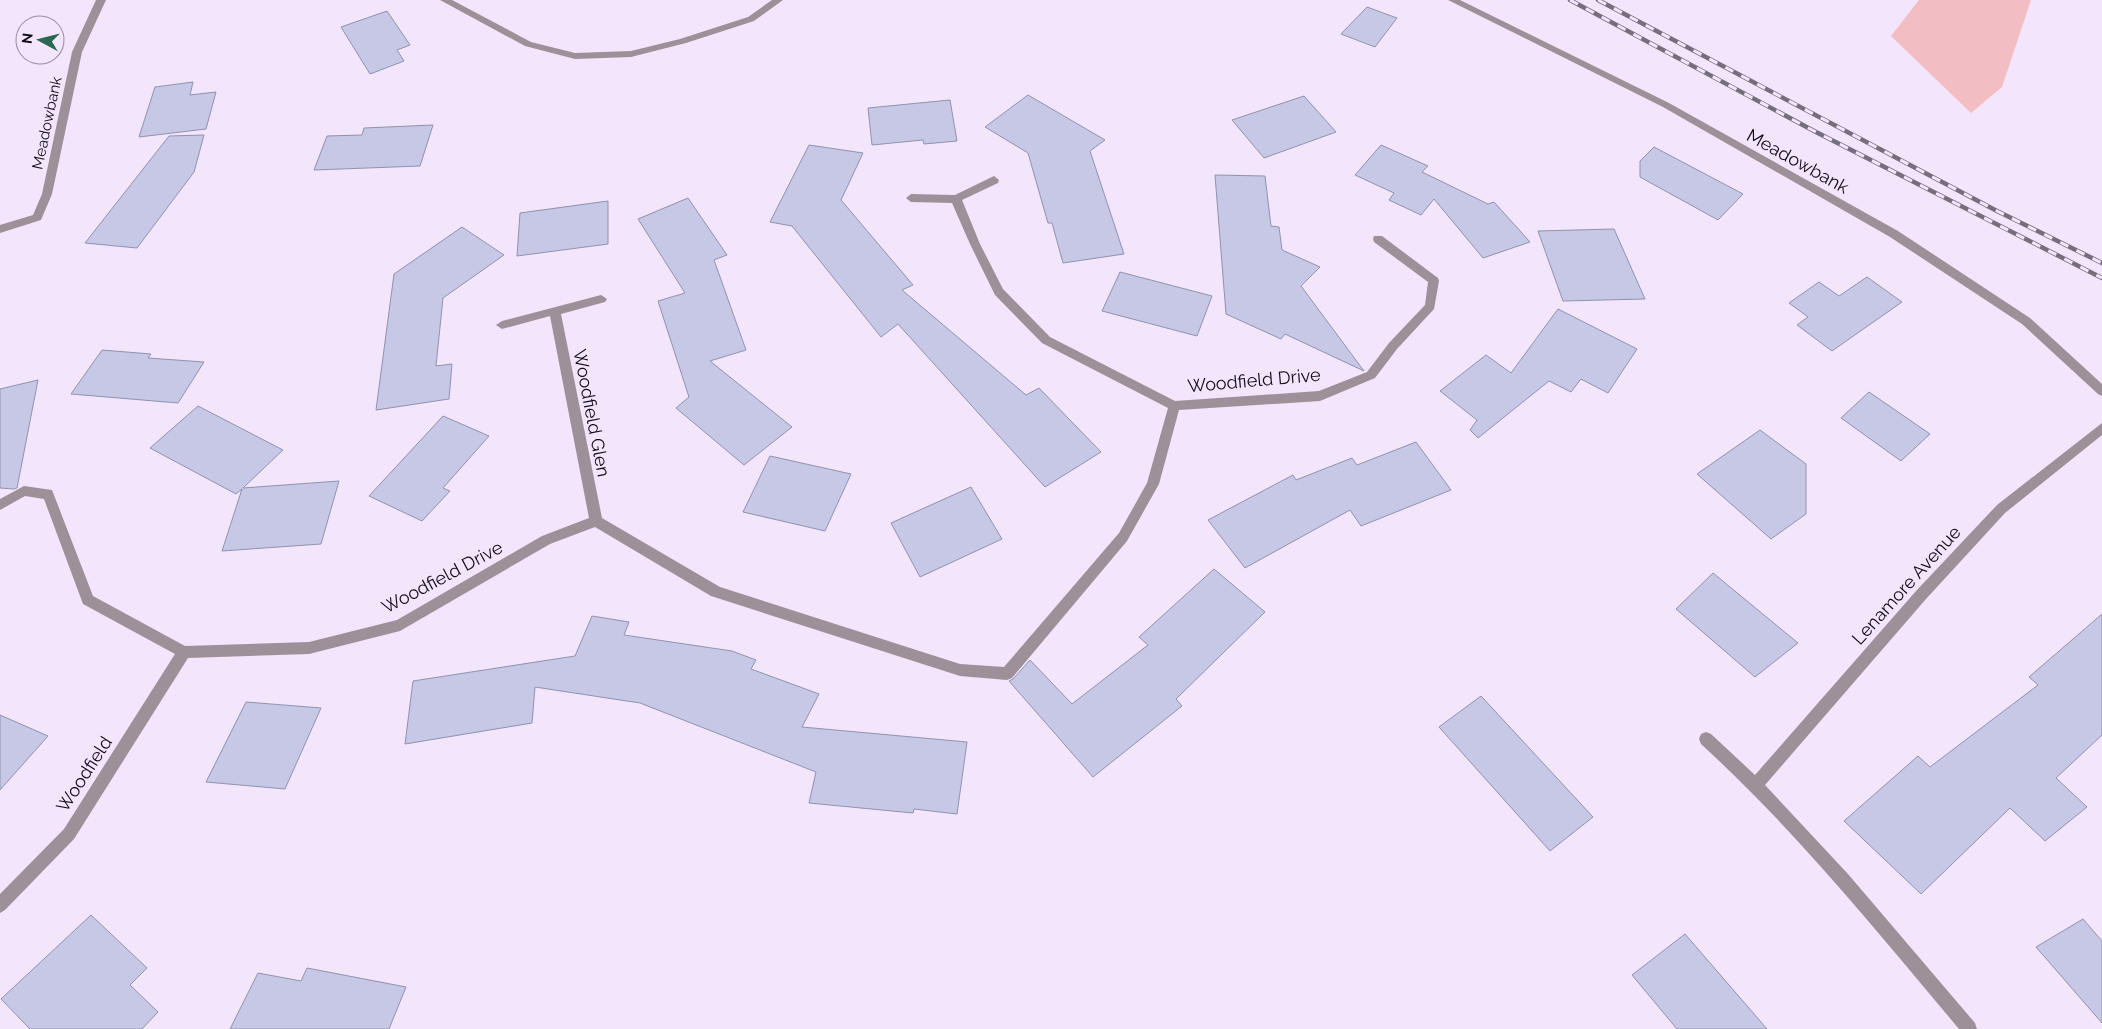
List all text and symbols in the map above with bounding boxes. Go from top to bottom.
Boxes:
north arrow [15,15,65,65]
text: N [19,32,36,45]
street label: Meadowbank [28,75,66,171]
street label: Meadowbank [1743,124,1853,198]
street label: Woodfield Glen [569,347,615,479]
street label: Woodfield Drive [1187,364,1322,396]
street label: Lenamore Avenue [1847,521,1965,649]
street label: Woodfield Drive [378,536,506,618]
street label: Woodfield [52,732,116,816]

